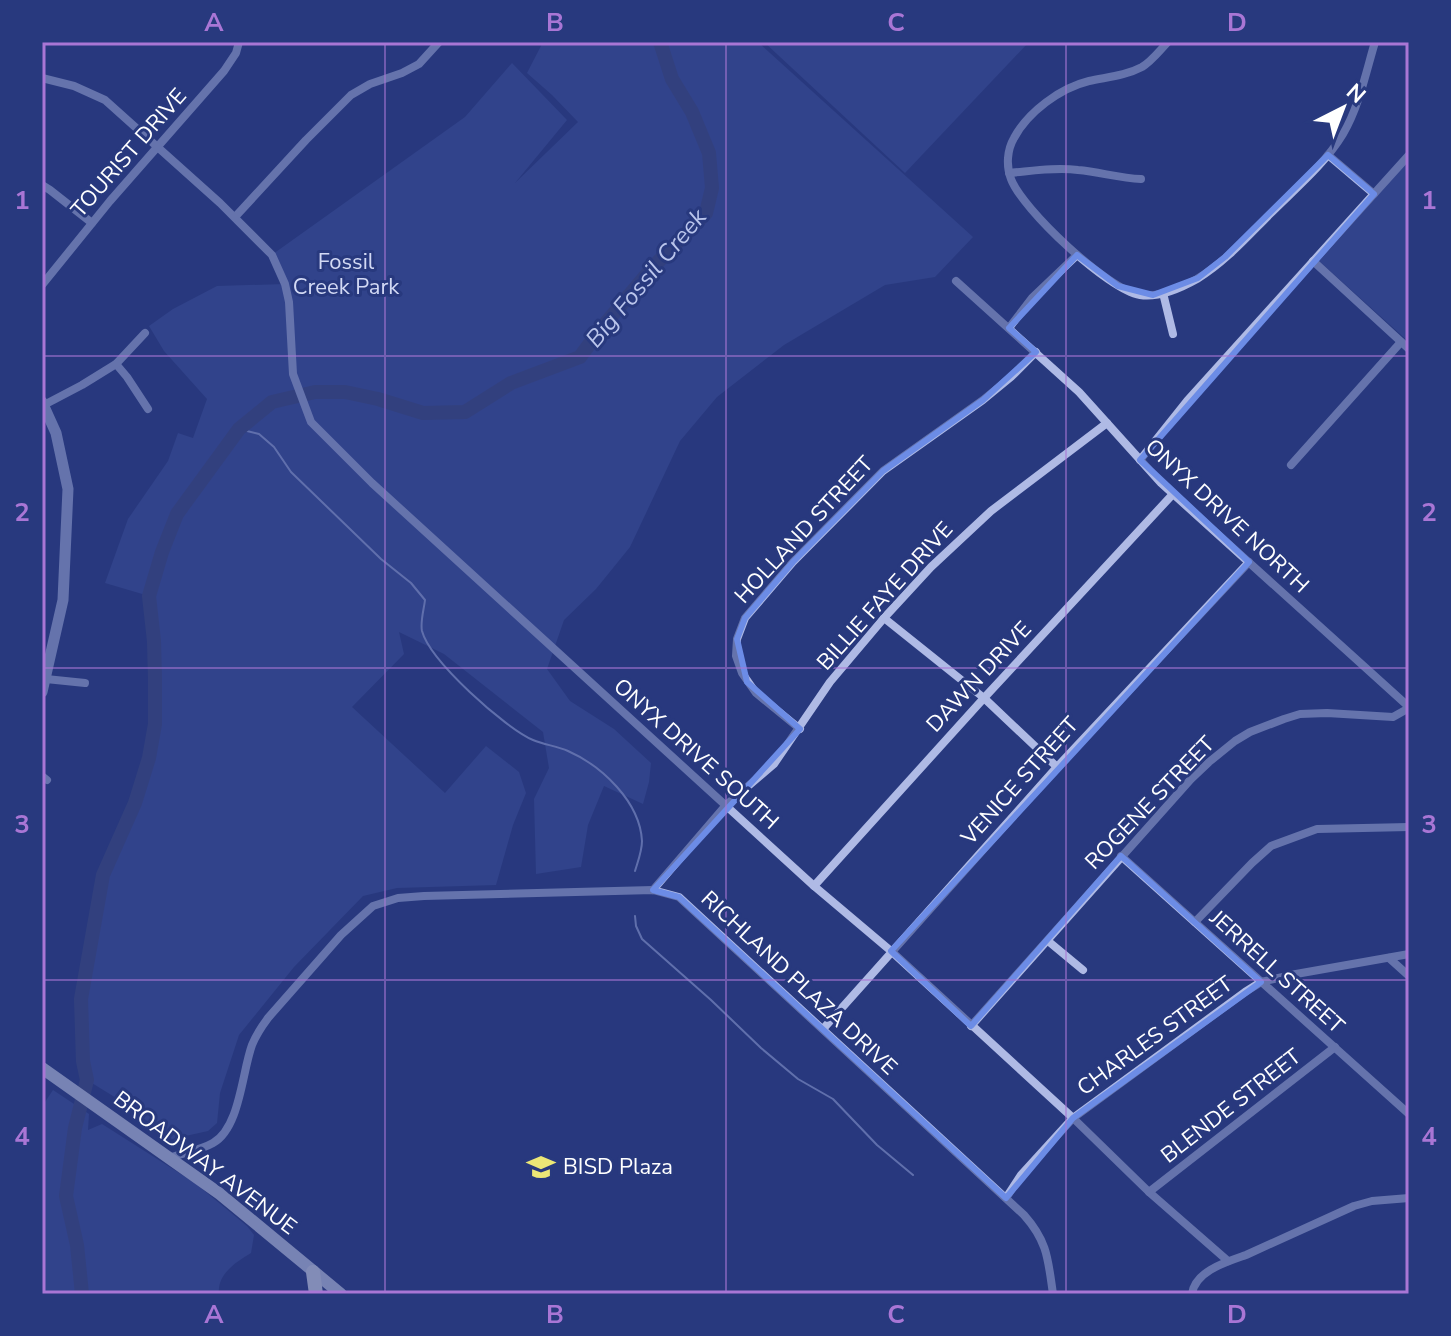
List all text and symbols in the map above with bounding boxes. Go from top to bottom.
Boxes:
text: A [204,5,224,40]
text: B [546,5,564,40]
text: C [887,5,905,40]
text: D [1227,5,1247,40]
north arrow [1303,68,1383,148]
text: N [1340,77,1372,111]
street label: TOURIST DRIVE [64,82,194,224]
text: 1 [14,183,30,218]
text: 1 [1421,183,1437,218]
water label: Big Fossil Creek [578,201,714,354]
park label: Fossil Creek Park [293,247,400,302]
street label: ONYX DRIVE NORTH [1139,432,1315,600]
street label: HOLLAND STREET [728,449,881,610]
text: 2 [14,495,30,530]
text: 2 [1421,495,1437,530]
street label: BILLIE FAYE DRIVE [810,515,960,677]
street label: DAWN DRIVE [920,615,1038,739]
street label: ONYX DRIVE SOUTH [607,672,785,836]
street label: VENICE STREET [954,710,1086,852]
street label: ROGENE STREET [1078,729,1222,876]
text: 3 [14,807,30,842]
text: 3 [1421,807,1437,842]
street label: RICHLAND PLAZA DRIVE [694,884,904,1082]
street label: JERRELL STREET [1202,903,1351,1041]
street label: CHARLES STREET [1071,969,1240,1103]
street label: BLENDE STREET [1155,1041,1308,1170]
street label: BROADWAY AVENUE [107,1084,303,1242]
text: 4 [14,1119,30,1154]
text: 4 [1421,1119,1437,1154]
school or university icon: BISD Plaza [526,1152,556,1182]
place label: BISD Plaza [563,1152,673,1182]
text: A [204,1297,224,1332]
text: B [546,1297,564,1332]
text: C [887,1297,905,1332]
text: D [1227,1297,1247,1332]

